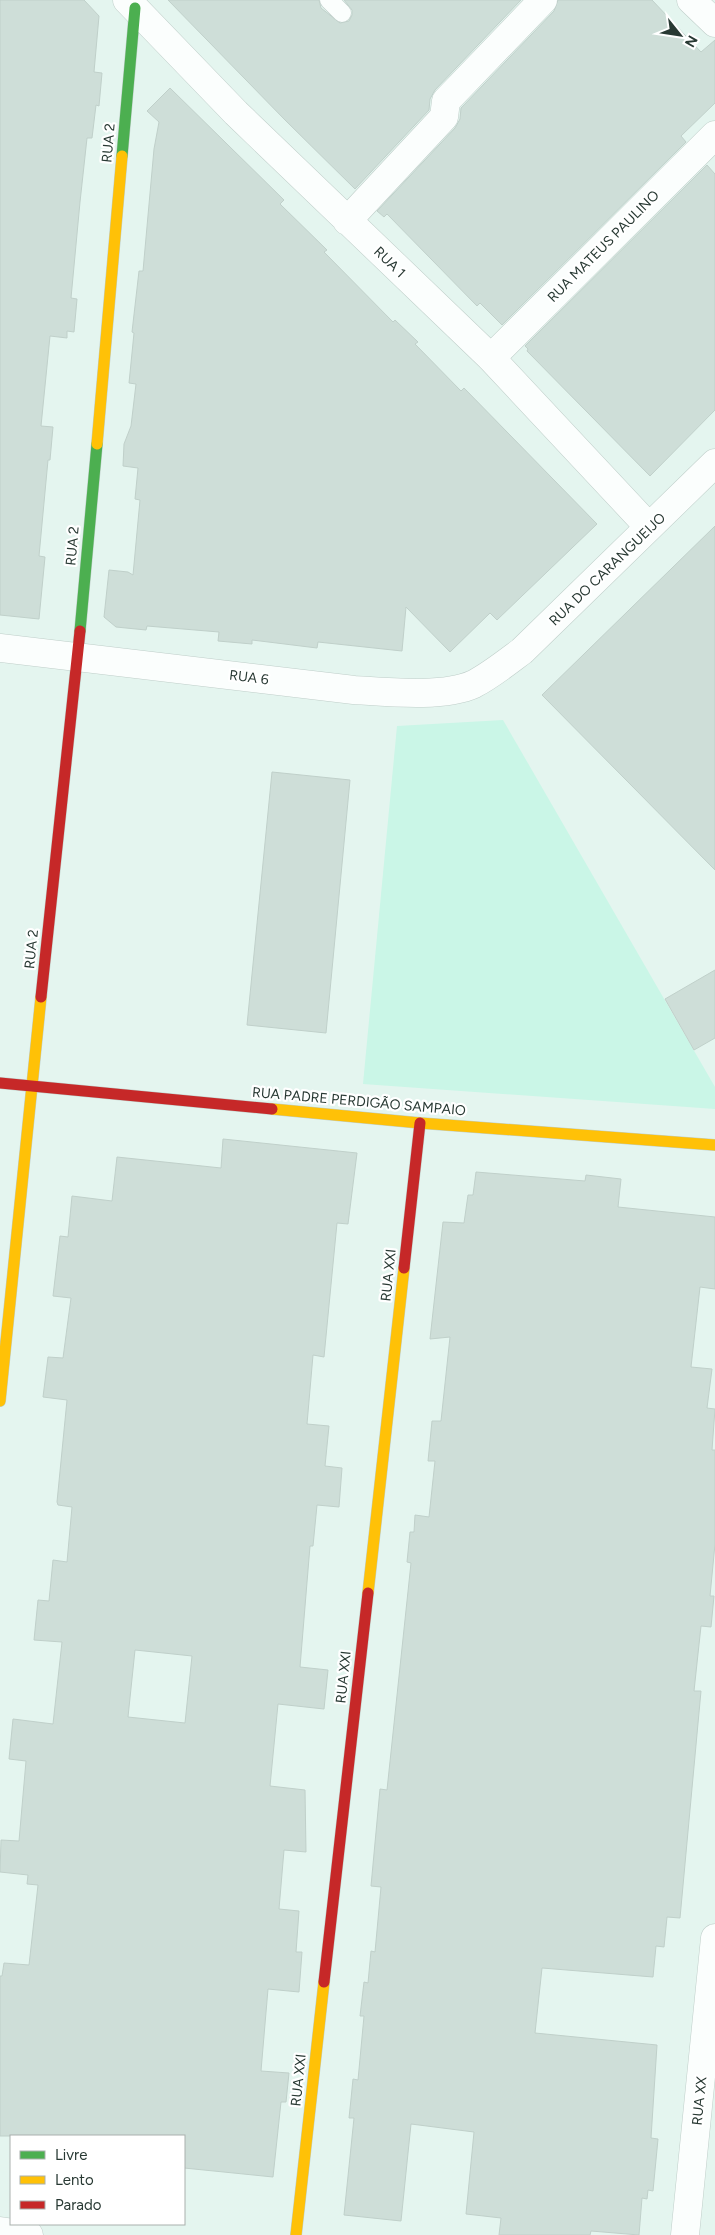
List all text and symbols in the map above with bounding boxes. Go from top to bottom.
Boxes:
north arrow [655,10,705,60]
text: N [681,32,701,50]
street label: RUA 2 [98,123,119,163]
street label: RUA MATEUS PAULINO [544,187,663,306]
street label: RUA 1 [370,243,409,281]
street label: RUA DO CARANGUEIJO [546,509,669,629]
street label: RUA 2 [62,526,83,566]
street label: RUA 6 [228,667,270,688]
street label: RUA 2 [21,929,42,970]
street label: RUA PADRE PERDIGÃO SAMPAIO [251,1084,467,1119]
street label: RUA XXI [377,1248,400,1302]
street label: RUA XXI [332,1650,355,1704]
street label: RUA XXI [287,2053,310,2107]
street label: RUA XX [688,2076,711,2126]
legend [10,2135,185,2225]
text: Livre [55,2146,87,2164]
text: Lento [55,2171,94,2189]
text: Parado [55,2196,102,2214]

